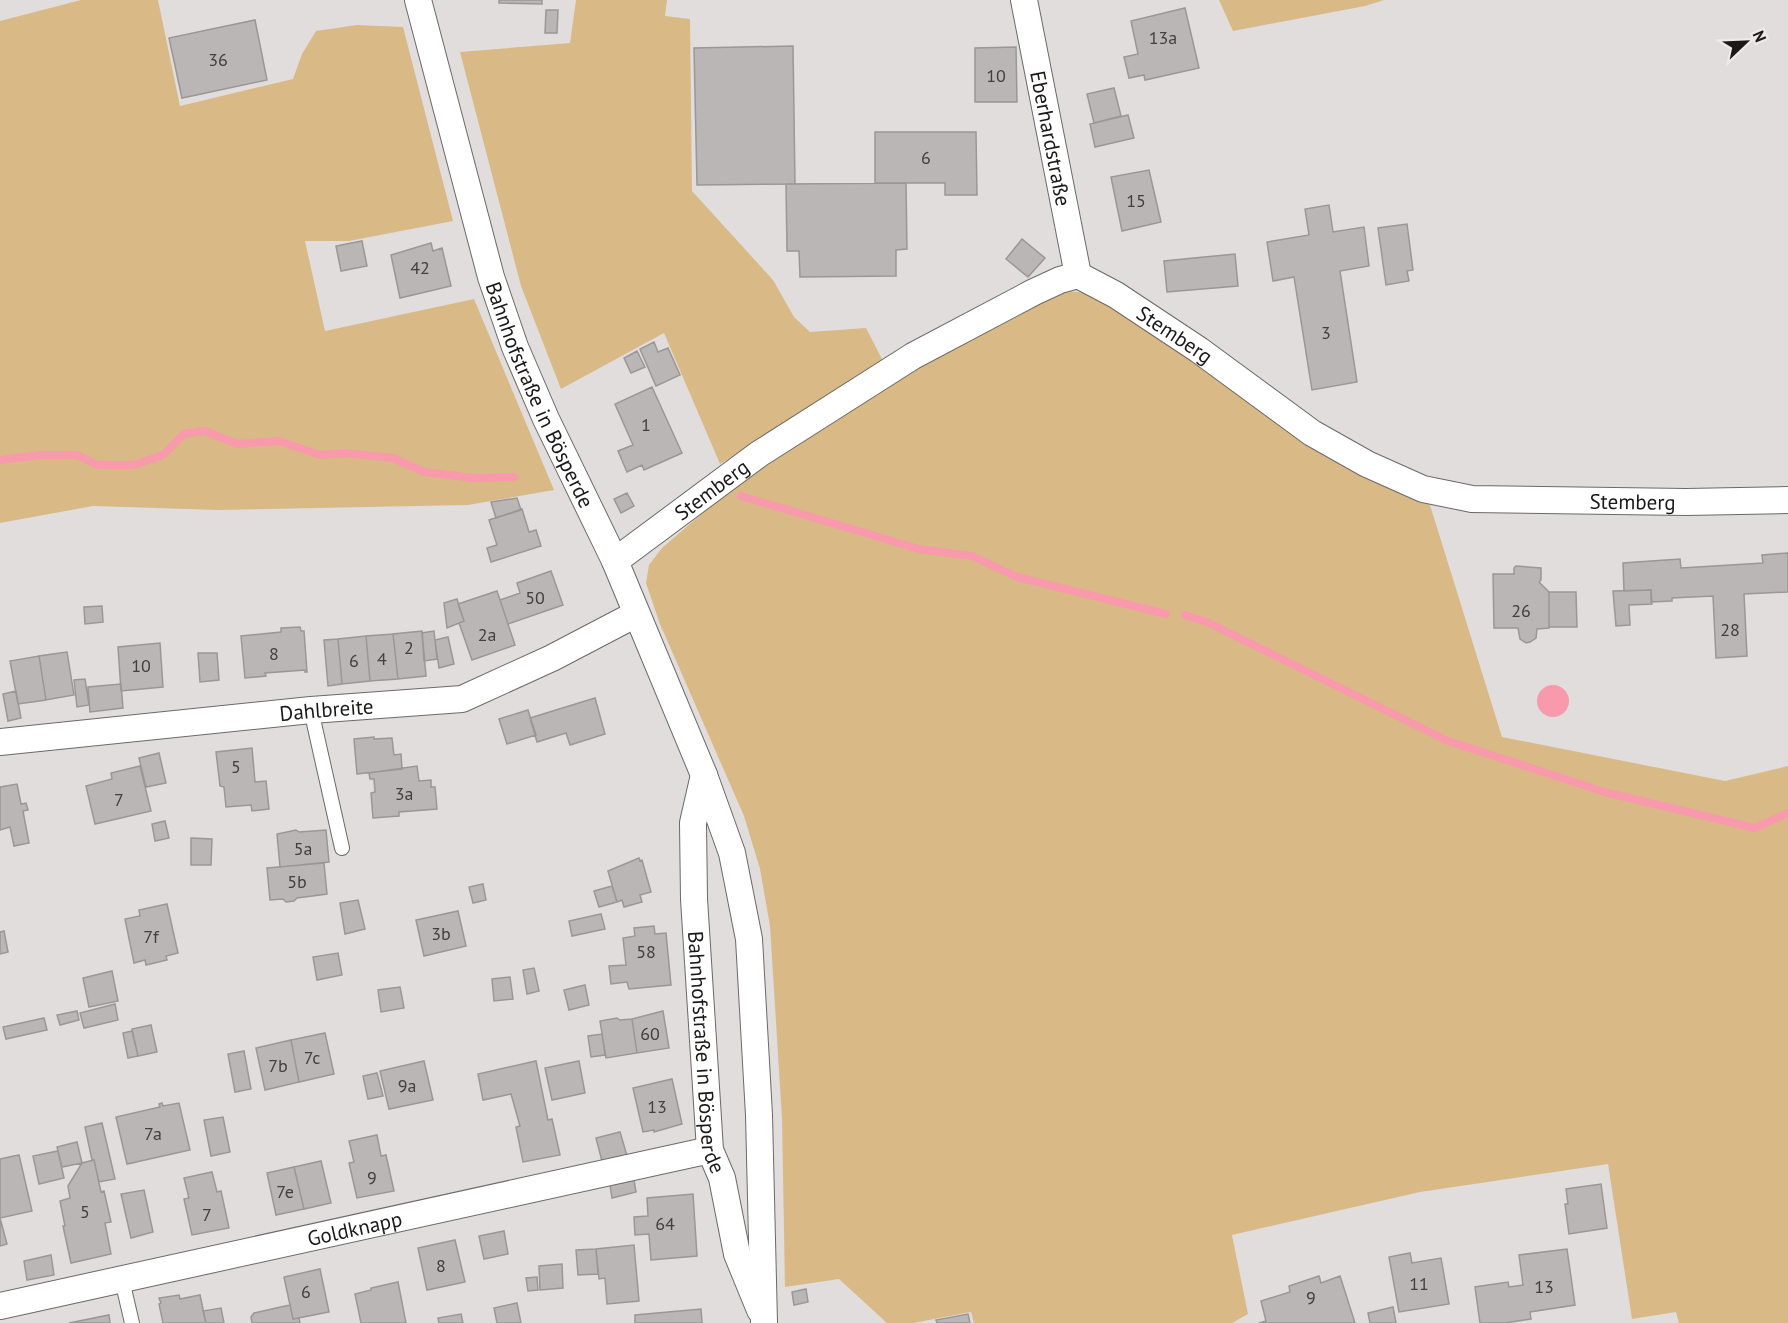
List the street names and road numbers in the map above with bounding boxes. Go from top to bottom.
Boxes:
street label: Eberhardstraße [1025,68,1078,208]
street label: Bahnhofstraße in Bösperde [480,278,600,512]
street label: Stemberg [1132,299,1219,369]
street label: Stemberg [669,453,754,526]
street label: Stemberg [1589,487,1676,515]
street label: Dahlbreite [278,692,374,727]
street label: Bahnhofstraße in Bösperde [683,930,732,1177]
street label: Goldknapp [305,1205,404,1252]

